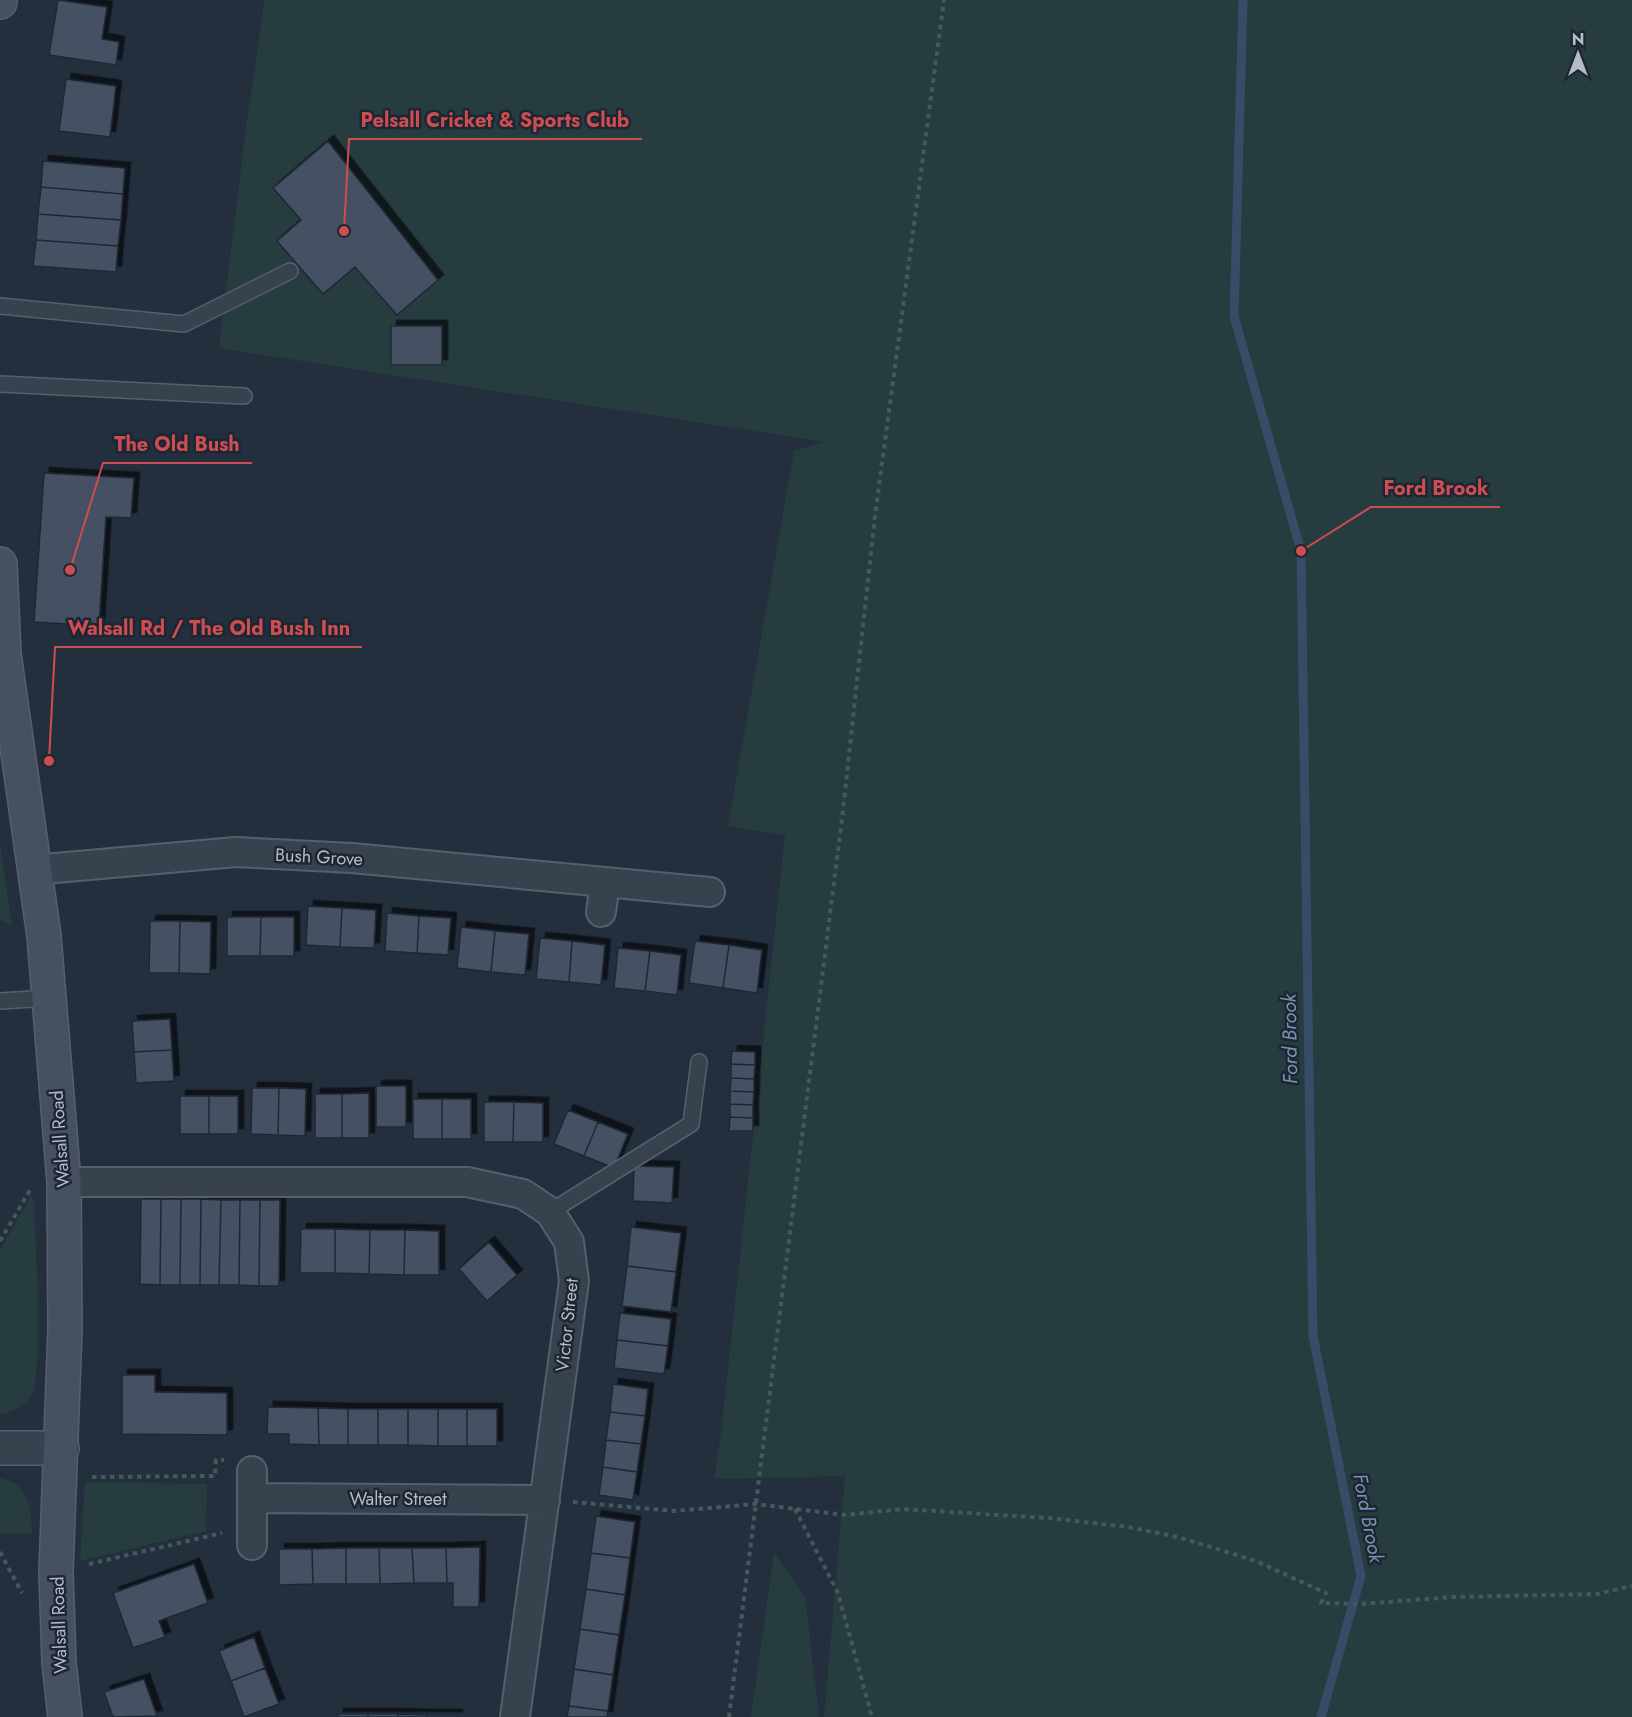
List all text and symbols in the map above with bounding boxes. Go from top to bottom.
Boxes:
north arrow [1548,24,1608,84]
text: N [1572,28,1584,51]
callout: Pelsall Cricket & Sports Club [349,101,642,139]
text: Pelsall Cricket & Sports Club [361,106,629,135]
callout: The Old Bush [103,425,252,463]
text: The Old Bush [114,430,240,459]
callout: Ford Brook [1371,469,1500,507]
text: Ford Brook [1383,474,1489,503]
callout: Walsall Rd / The Old Bush Inn [55,609,362,647]
text: Walsall Rd / The Old Bush Inn [68,614,350,643]
street label: Bush Grove [274,842,364,872]
water label: Ford Brook [1275,992,1305,1084]
street label: Walsall Road [44,1090,76,1188]
street label: Victor Street [549,1276,585,1373]
water label: Ford Brook [1345,1471,1391,1567]
street label: Walter Street [350,1486,447,1512]
street label: Walsall Road [44,1576,74,1674]

